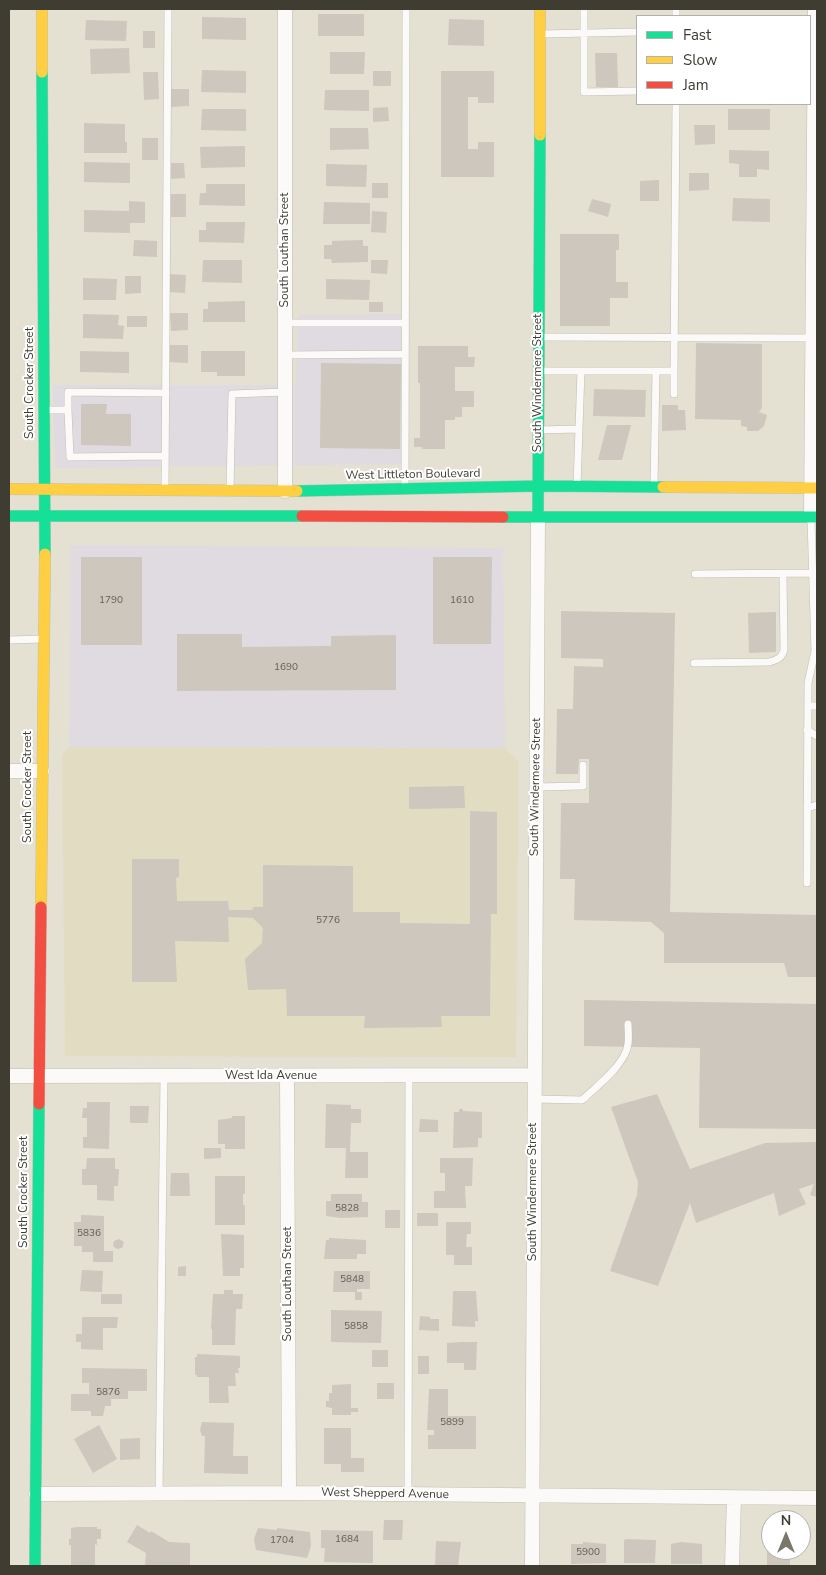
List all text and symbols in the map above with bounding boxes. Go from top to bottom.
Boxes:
legend [636,15,811,105]
text: Fast [683,25,711,45]
text: Slow [683,50,717,70]
text: Jam [683,75,709,95]
street label: South Louthan Street [278,193,292,307]
street label: South Windermere Street [531,314,545,452]
street label: South Crocker Street [23,327,37,439]
street label: West Littleton Boulevard [345,467,481,483]
house number: 1790 [99,595,123,607]
house number: 1610 [450,595,474,607]
house number: 1690 [274,662,298,674]
street label: South Windermere Street [528,718,544,856]
street label: South Crocker Street [21,731,35,843]
house number: 5776 [316,915,340,927]
street label: West Ida Avenue [225,1069,317,1083]
street label: South Windermere Street [526,1123,540,1261]
street label: South Crocker Street [17,1136,31,1248]
house number: 5828 [335,1203,359,1215]
street label: South Louthan Street [281,1227,295,1341]
house number: 5836 [77,1228,101,1240]
house number: 5848 [340,1274,364,1286]
house number: 5858 [344,1321,368,1333]
house number: 5876 [96,1387,120,1399]
house number: 5899 [440,1417,464,1429]
street label: West Shepperd Avenue [321,1486,449,1502]
north arrow [761,1510,811,1560]
text: N [781,1511,791,1530]
house number: 1684 [335,1534,359,1546]
house number: 1704 [270,1535,294,1547]
house number: 5900 [576,1547,600,1559]

